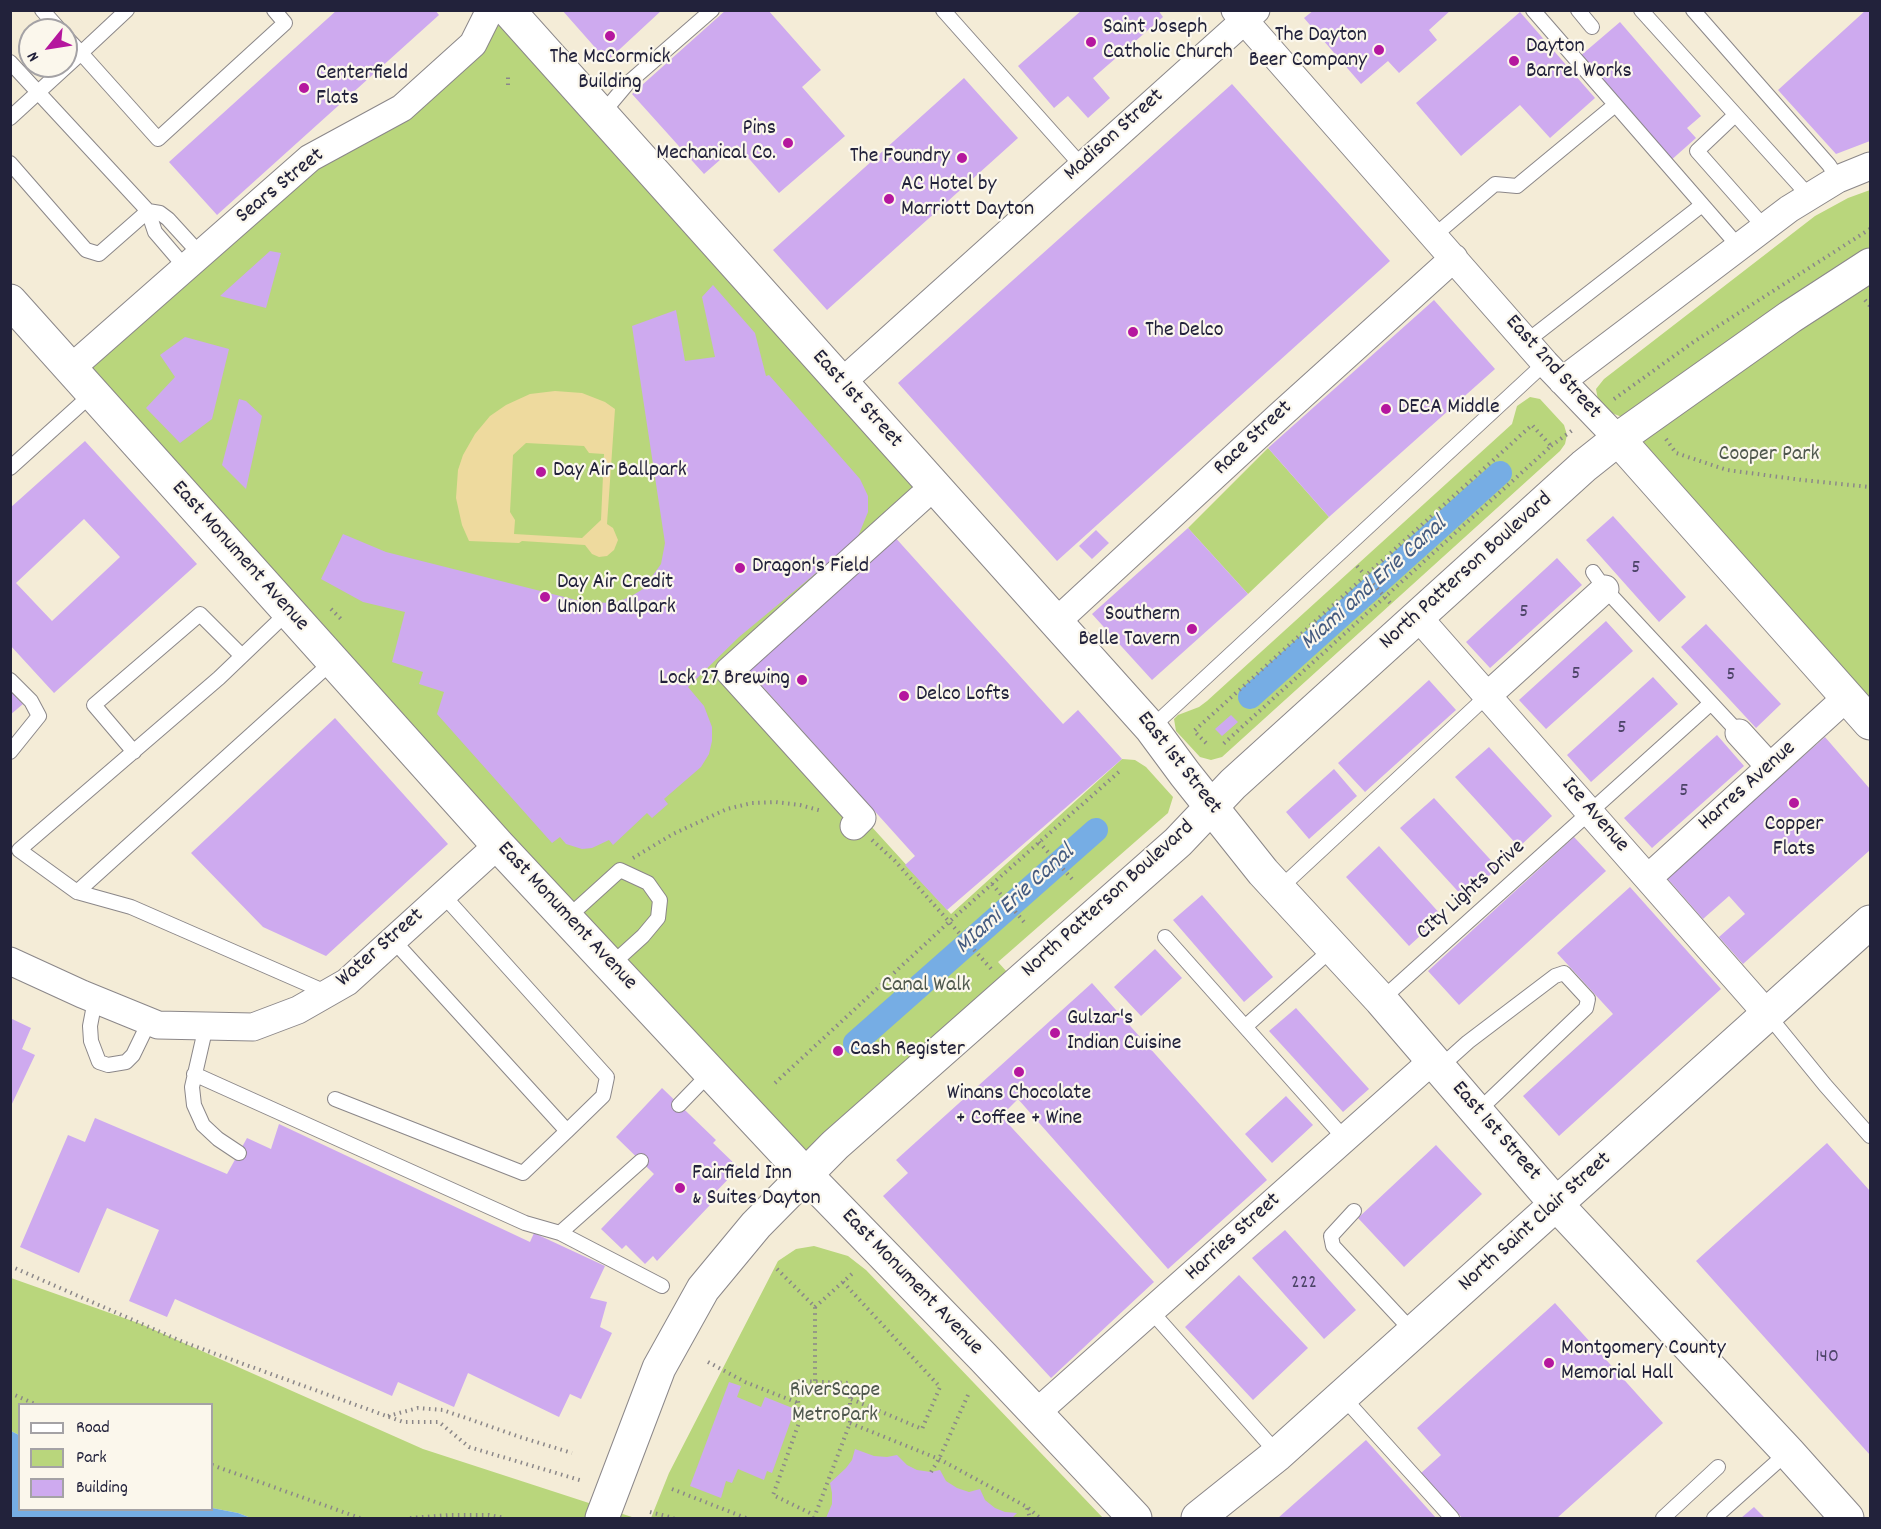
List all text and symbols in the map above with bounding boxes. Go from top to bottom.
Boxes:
place label: Saint Joseph Catholic Church [1103,16,1233,68]
north arrow [18,18,78,78]
place label: The Dayton Beer Company [1249,24,1367,76]
marker: The McCormick Building [603,29,617,43]
marker: Saint Joseph Catholic Church [1084,35,1098,49]
place label: Dayton Barrel Works [1526,35,1632,86]
marker: The Dayton Beer Company [1372,43,1386,57]
place label: The McCormick Building [549,46,671,98]
text: N [22,47,46,65]
marker: Dayton Barrel Works [1507,54,1521,68]
place label: Centerfield Flats [316,62,408,113]
marker: Centerfield Flats [297,81,311,95]
street label: Madison Street [1060,84,1170,188]
place label: Pins Mechanical Co. [656,117,776,168]
marker: Pins Mechanical Co. [781,136,795,150]
street label: Sears Street [232,144,330,230]
place label: The Foundry [850,145,950,171]
marker: The Foundry [955,151,969,165]
place label: AC Hotel by Marriott Dayton [901,173,1034,224]
marker: AC Hotel by Marriott Dayton [882,192,896,206]
street label: East 2nd Street [1498,310,1606,426]
place label: The Delco [1145,319,1223,345]
marker: The Delco [1126,325,1140,339]
street label: East 1st Street [805,345,907,455]
street label: Race Street [1209,396,1299,482]
place label: DECA Middle [1398,396,1500,422]
marker: DECA Middle [1379,402,1393,416]
park label: Cooper Park [1719,443,1819,469]
place label: Day Air Ballpark [553,459,687,485]
marker: Day Air Ballpark [534,465,548,479]
street label: East Monument Avenue [164,476,314,638]
street label: North Patterson Boulevard [1375,487,1559,657]
water label: Miami and Erie Canal [1296,512,1454,658]
place label: Dragon's Field [752,555,869,581]
house number: 5 [1631,557,1641,581]
marker: Dragon's Field [733,561,747,575]
place label: Day Air Credit Union Ballpark [557,571,676,622]
marker: Day Air Credit Union Ballpark [538,590,552,604]
house number: 5 [1519,601,1529,625]
place label: Southern Belle Tavern [1078,603,1180,654]
marker: Southern Belle Tavern [1185,622,1199,636]
house number: 5 [1571,663,1581,687]
house number: 5 [1726,664,1736,688]
place label: Lock 27 Brewing [659,667,790,693]
marker: Lock 27 Brewing [795,673,809,687]
place label: Delco Lofts [916,683,1010,709]
marker: Delco Lofts [897,689,911,703]
street label: East 1st Street [1130,707,1226,821]
house number: 5 [1617,717,1627,741]
street label: Harres Avenue [1694,736,1802,838]
street label: Ice Avenue [1554,773,1634,859]
house number: 5 [1679,780,1689,804]
marker: Copper Flats [1787,796,1801,810]
place label: Copper Flats [1765,813,1823,864]
street label: North Patterson Boulevard [1017,815,1201,985]
street label: CIty Lights Drive [1412,835,1532,947]
street label: East Monument Avenue [490,837,642,997]
water label: MIami Erie Canal [950,840,1082,962]
street label: Water Street [332,904,430,994]
park label: Canal Walk [881,974,971,1000]
place label: Gulzar's Indian Cuisine [1067,1007,1181,1058]
marker: Gulzar's Indian Cuisine [1048,1026,1062,1040]
place label: Cash Register [850,1038,965,1064]
marker: Cash Register [831,1044,845,1058]
marker: Winans Chocolate + Coffee + Wine [1012,1065,1026,1079]
street label: East 1st Street [1445,1077,1545,1187]
place label: Winans Chocolate + Coffee + Wine [947,1082,1091,1134]
street label: North Saint Clair Street [1454,1147,1618,1299]
place label: Fairfield Inn & Suites Dayton [692,1162,821,1214]
marker: Fairfield Inn & Suites Dayton [673,1181,687,1195]
street label: Harries Street [1181,1188,1287,1288]
street label: East Monument Avenue [834,1204,988,1362]
house number: 222 [1291,1272,1317,1296]
place label: Montgomery County Memorial Hall [1561,1337,1726,1388]
house number: 140 [1815,1346,1839,1370]
marker: Montgomery County Memorial Hall [1542,1356,1556,1370]
park label: RiverScape MetroPark [790,1379,880,1430]
legend [18,1403,213,1511]
text: Road [76,1416,110,1441]
text: Park [76,1446,107,1471]
text: Building [76,1476,128,1501]

